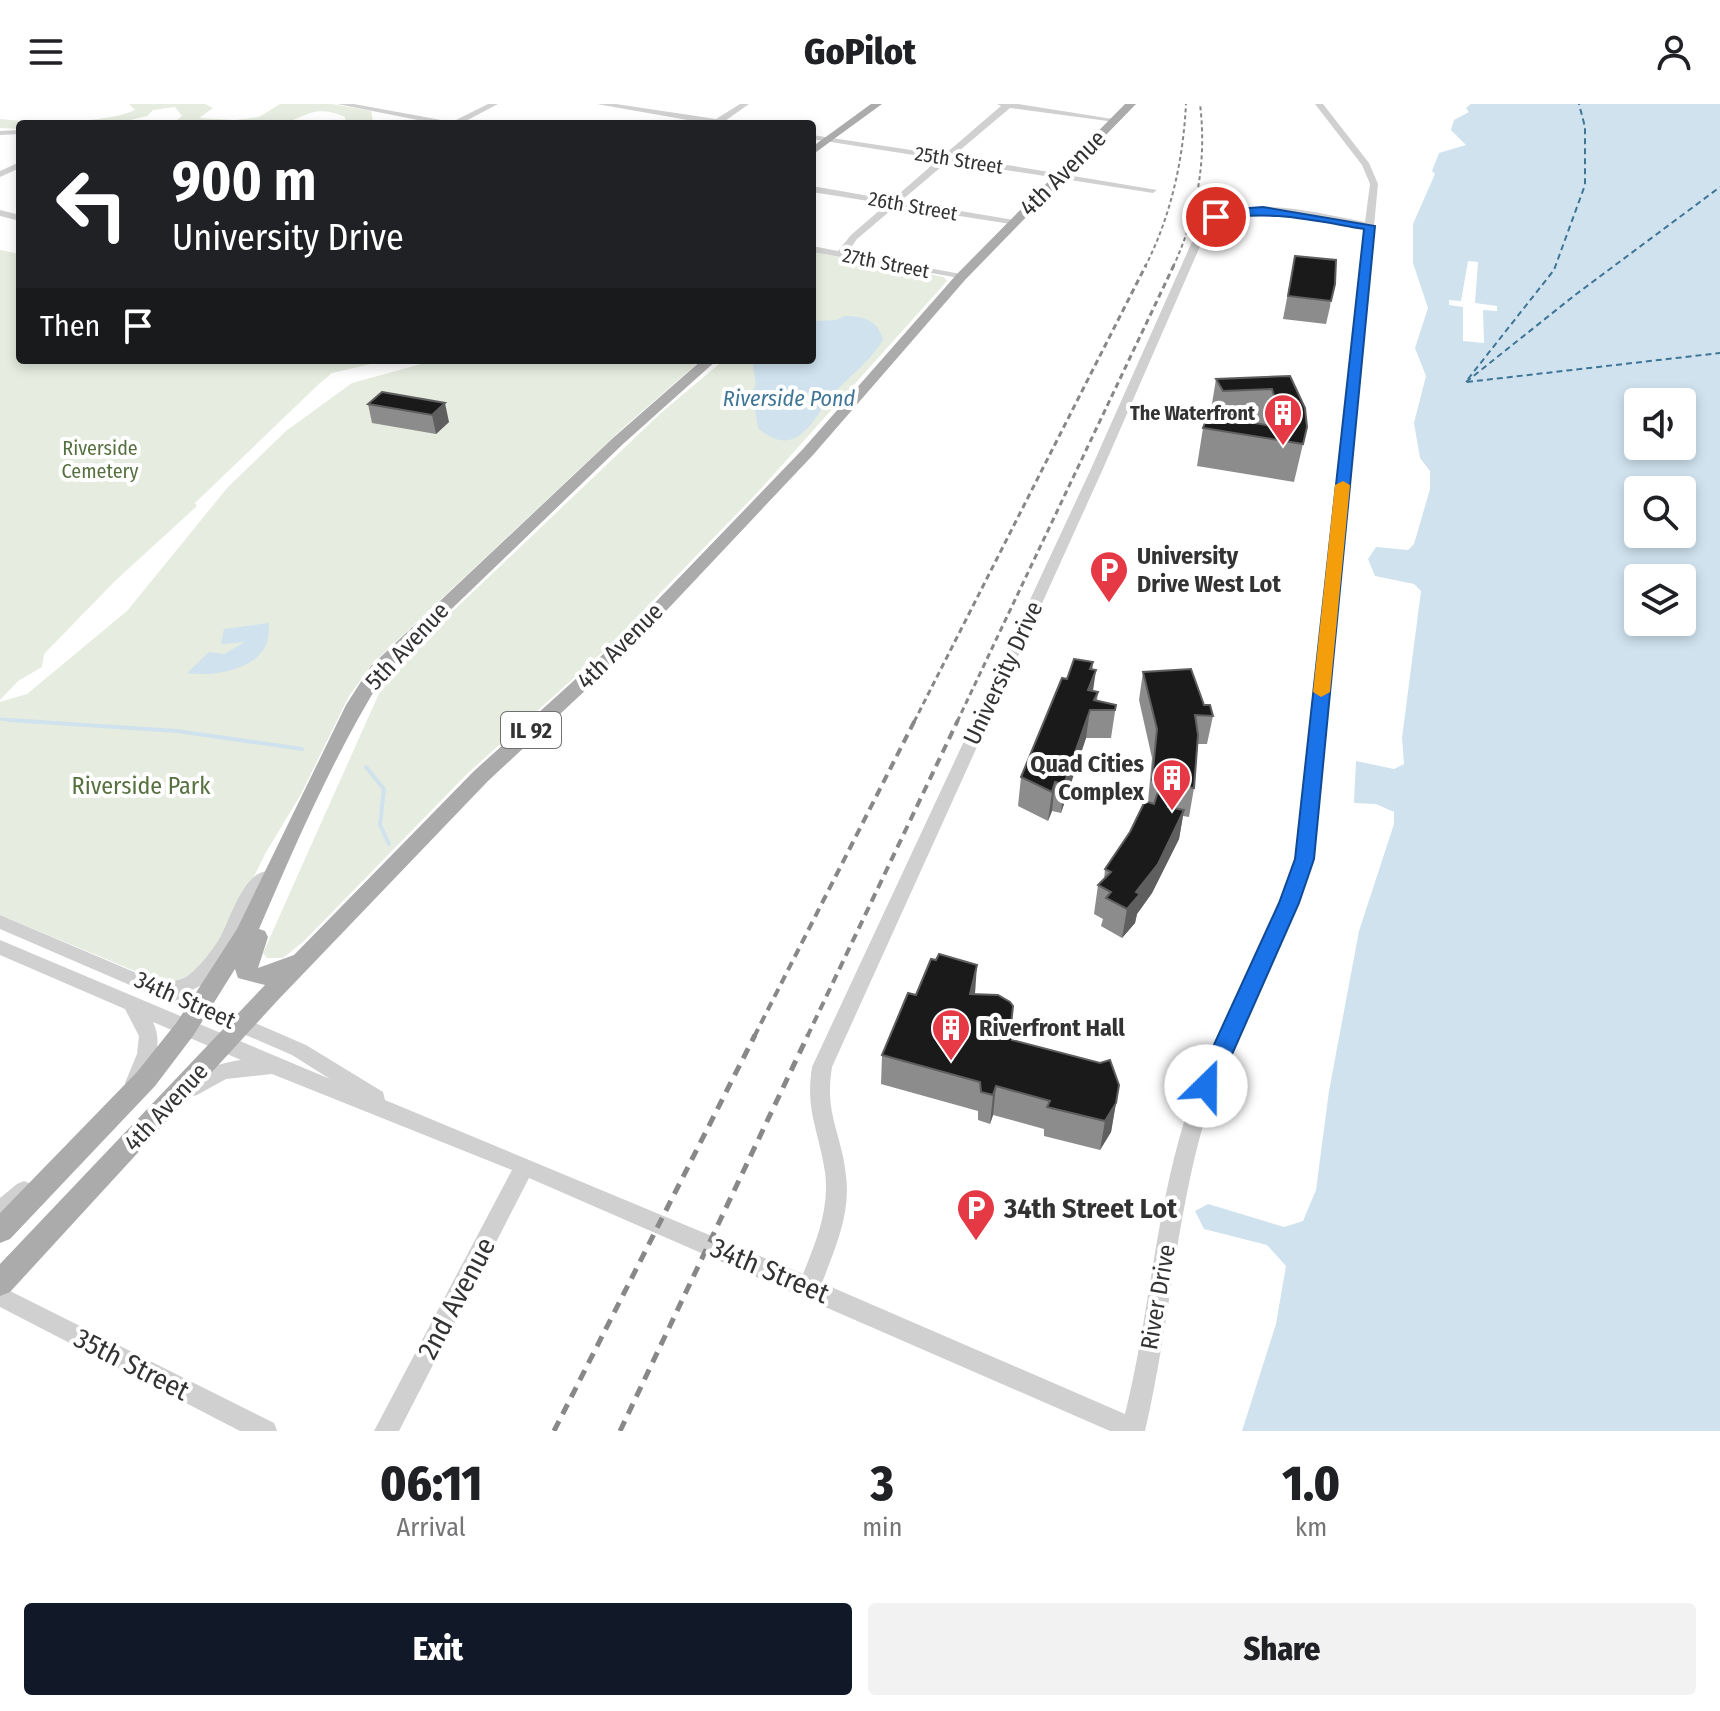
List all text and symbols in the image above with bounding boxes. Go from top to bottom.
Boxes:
icon: menu [24,30,68,74]
text: GoPilot [804,30,916,74]
icon: person [1652,30,1696,74]
street label: 4th Avenue [1014,124,1112,222]
street label: 25th Street [913,141,1005,179]
text: 900 m [172,148,316,215]
icon: left [40,152,144,256]
pin [1182,183,1250,251]
street label: 26th Street [867,186,960,226]
icon: arrive [1194,195,1238,239]
text: University Drive [172,216,404,260]
street label: 27th Street [841,243,932,283]
icon: arrive [116,304,160,348]
text: Then [40,308,100,344]
water label: Riverside Pond [723,385,855,412]
map controls [1624,388,1696,636]
button: sound [1624,388,1696,460]
building icon: The Waterfront [1262,392,1304,447]
place label: The Waterfront [1130,401,1256,425]
park label: Riverside Cemetery [62,436,139,483]
button: search [1624,476,1696,548]
place label: University Drive West Lot [1137,542,1281,598]
parking icon: University Drive West Lot [1088,549,1130,604]
button: layers [1624,564,1696,636]
street label: 5th Avenue [360,597,454,695]
street label: 4th Avenue [571,597,669,695]
street label: University Drive [958,597,1048,749]
road number: IL 92 [501,712,561,748]
place label: Quad Cities Complex [1030,750,1145,806]
building icon: Quad Cities Complex [1151,757,1193,812]
park label: Riverside Park [72,772,211,800]
street label: 34th Street [130,965,240,1035]
building icon: Riverfront Hall [930,1007,972,1062]
place label: Riverfront Hall [979,1014,1125,1042]
position arrow [1164,1044,1248,1128]
street label: 4th Avenue [118,1057,214,1157]
parking icon: 34th Street Lot [955,1187,997,1242]
place label: 34th Street Lot [1003,1192,1178,1225]
street label: 34th Street [706,1231,835,1310]
street label: 2nd Avenue [411,1232,502,1365]
street label: River Drive [1135,1242,1181,1352]
street label: 35th Street [69,1321,196,1408]
text: 06:11 [380,1455,482,1513]
text: 3 [871,1455,894,1513]
text: 1.0 [1282,1455,1340,1513]
text: Arrival [397,1512,466,1543]
text: min [862,1512,902,1543]
text: km [1295,1512,1327,1543]
button: Exit [24,1603,852,1695]
button: Share [868,1603,1696,1695]

